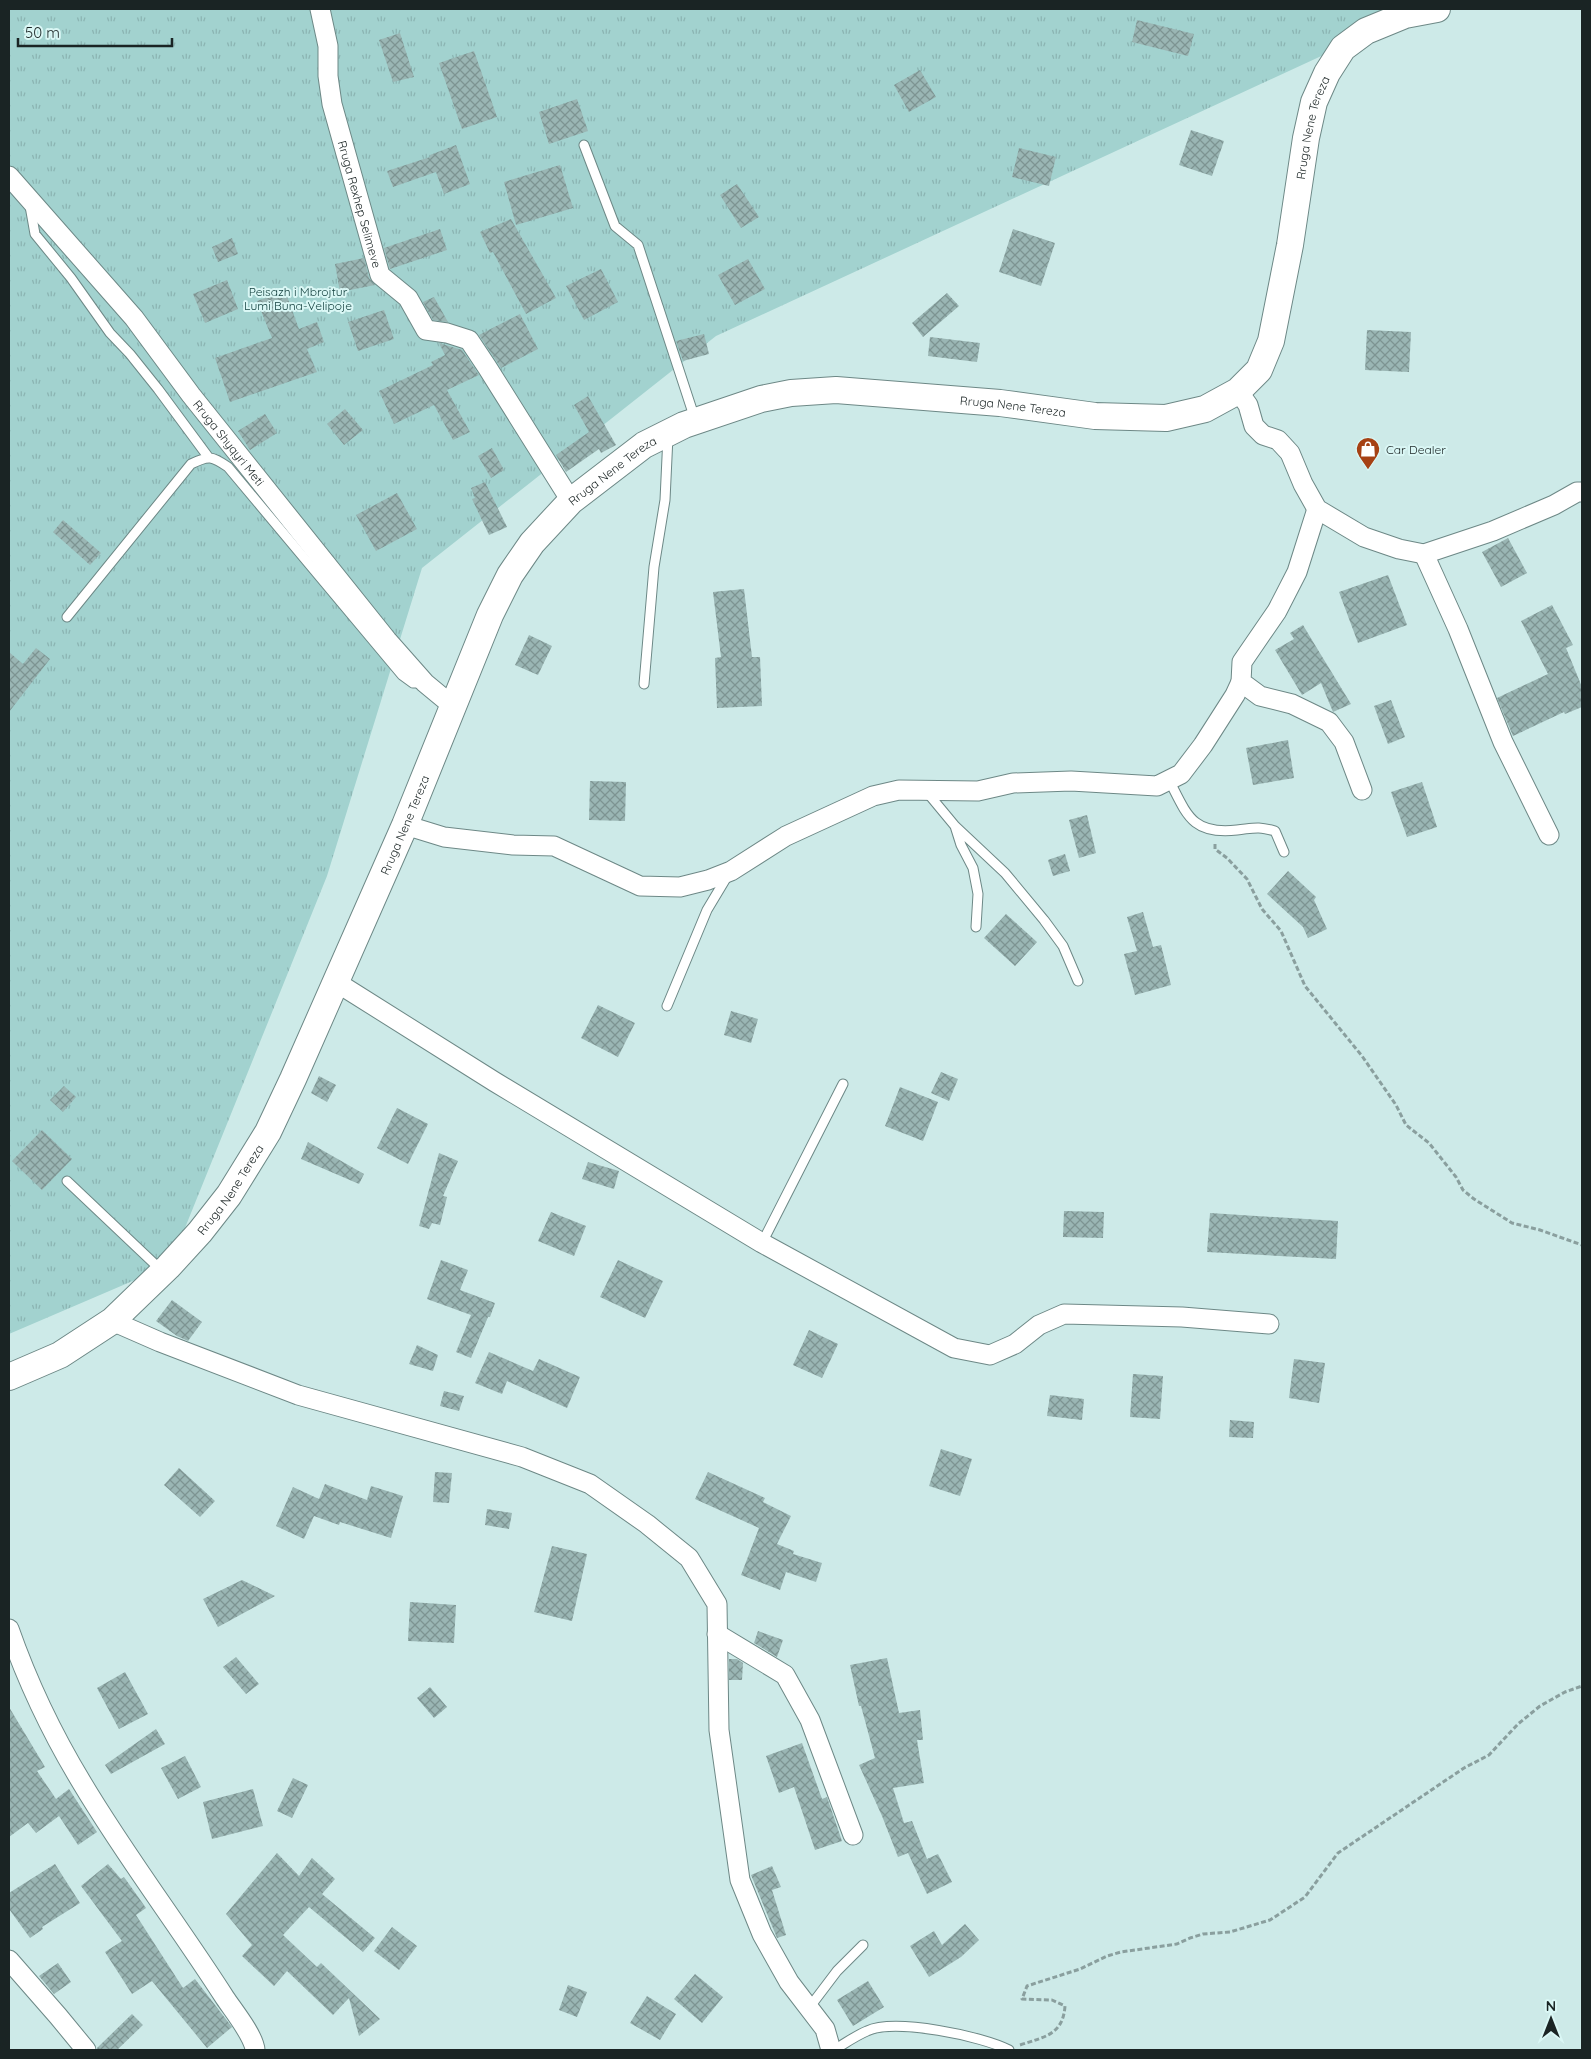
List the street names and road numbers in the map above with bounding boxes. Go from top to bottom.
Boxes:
street label: Rruga Nene Tereza [1292,73,1332,180]
street label: Rruga Rexhep Selimeve [335,139,385,270]
street label: Rruga Nene Tereza [959,392,1067,419]
street label: Rruga Shyqyri Meti [190,397,268,489]
street label: Rruga Nene Tereza [565,433,659,508]
street label: Rruga Nene Tereza [377,773,432,877]
street label: Rruga Nene Tereza [193,1141,266,1238]

